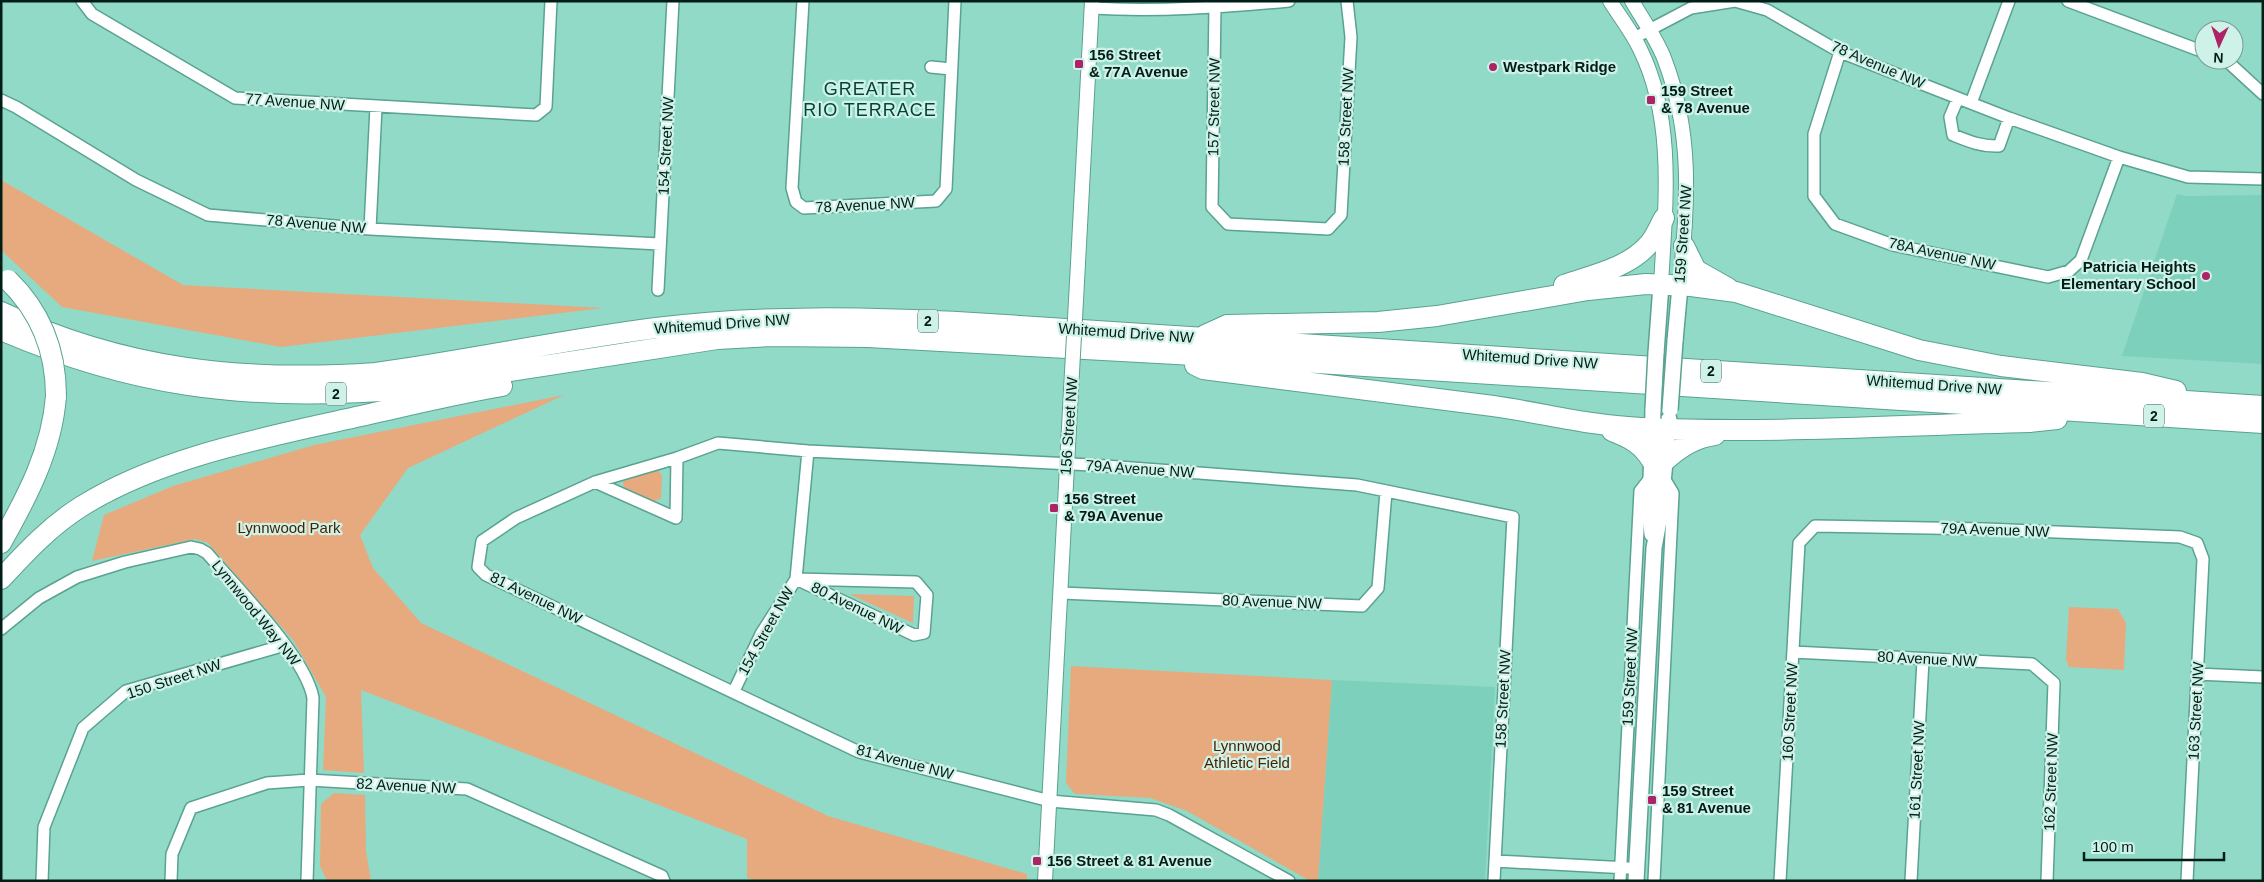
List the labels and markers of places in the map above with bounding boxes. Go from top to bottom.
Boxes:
place label: 156 Street & 77A Avenue [1089,46,1188,80]
marker: 156 Street & 77A Avenue [1073,58,1085,70]
place label: Westpark Ridge [1503,58,1616,75]
marker: Westpark Ridge [1487,61,1499,73]
place label: 159 Street & 78 Avenue [1661,82,1750,116]
marker: 159 Street & 78 Avenue [1645,94,1657,106]
place label: Patricia Heights Elementary School [2061,258,2196,292]
marker: Patricia Heights Elementary School [2200,270,2212,282]
place label: 156 Street & 79A Avenue [1064,490,1163,524]
marker: 156 Street & 79A Avenue [1048,502,1060,514]
place label: 159 Street & 81 Avenue [1662,782,1751,816]
marker: 159 Street & 81 Avenue [1646,794,1658,806]
place label: 156 Street & 81 Avenue [1047,852,1212,869]
marker: 156 Street & 81 Avenue [1031,855,1043,867]

